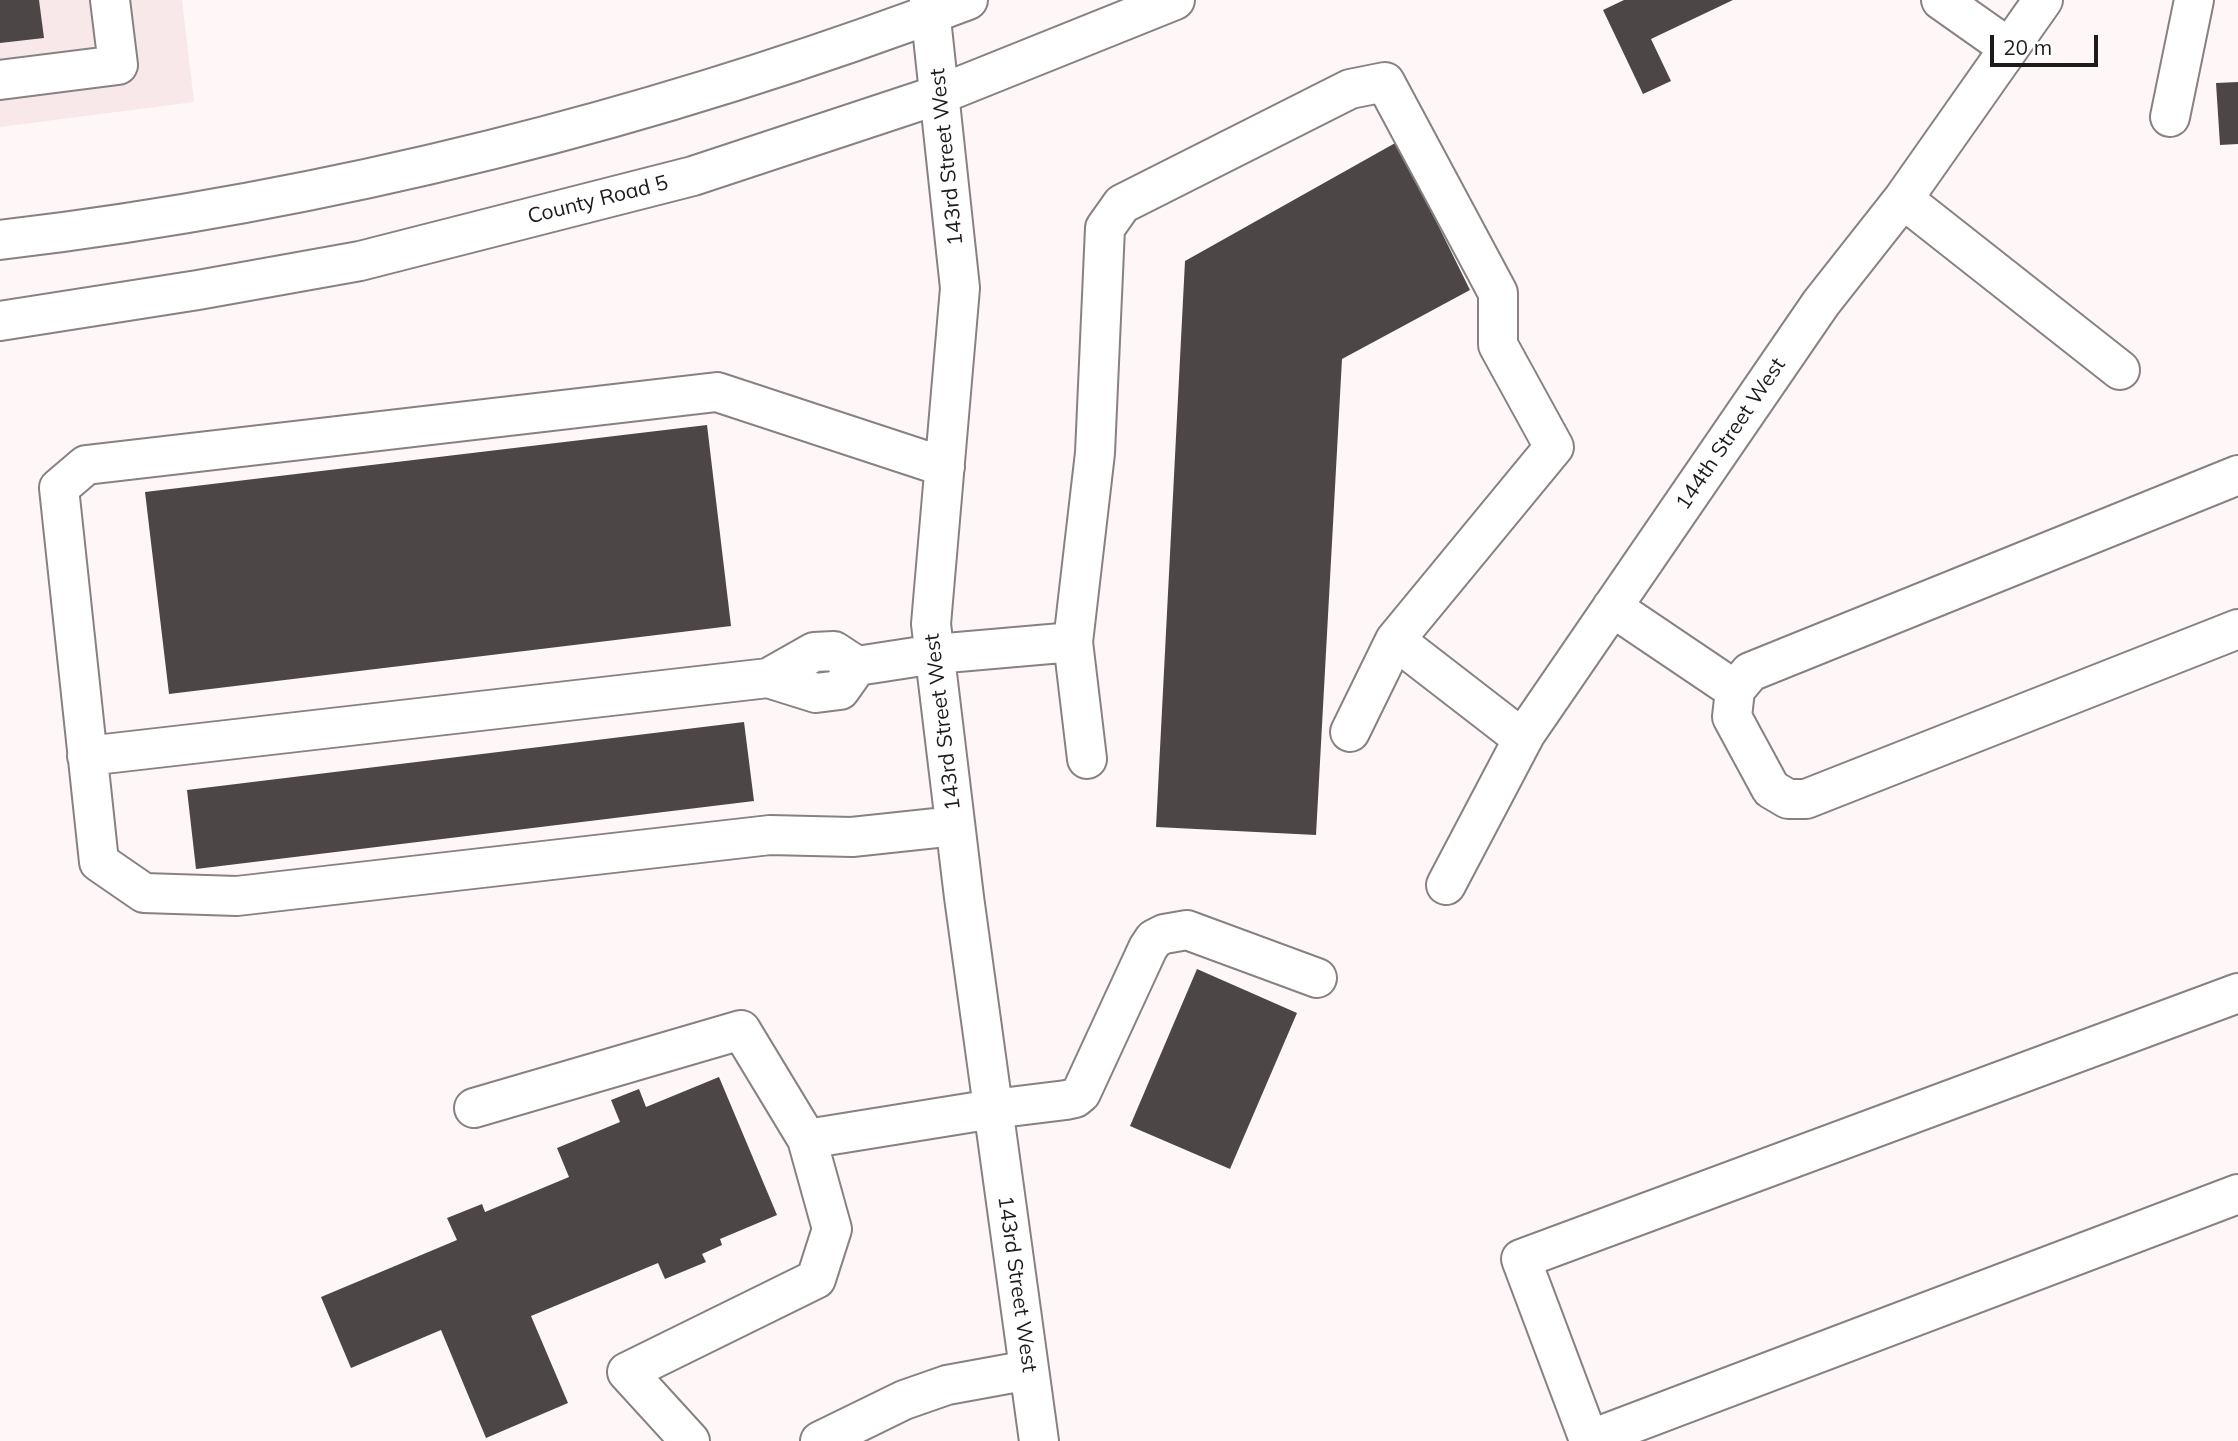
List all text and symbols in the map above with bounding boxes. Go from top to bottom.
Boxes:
scale bar [1993,21,2102,65]
text: 20 m [2003,34,2052,60]
street label: 143rd Street West [925,67,969,247]
street label: County Road 5 [525,170,671,230]
street label: 144th Street West [1671,353,1791,515]
street label: 143rd Street West [920,632,966,812]
street label: 143rd Street West [992,1194,1042,1374]

